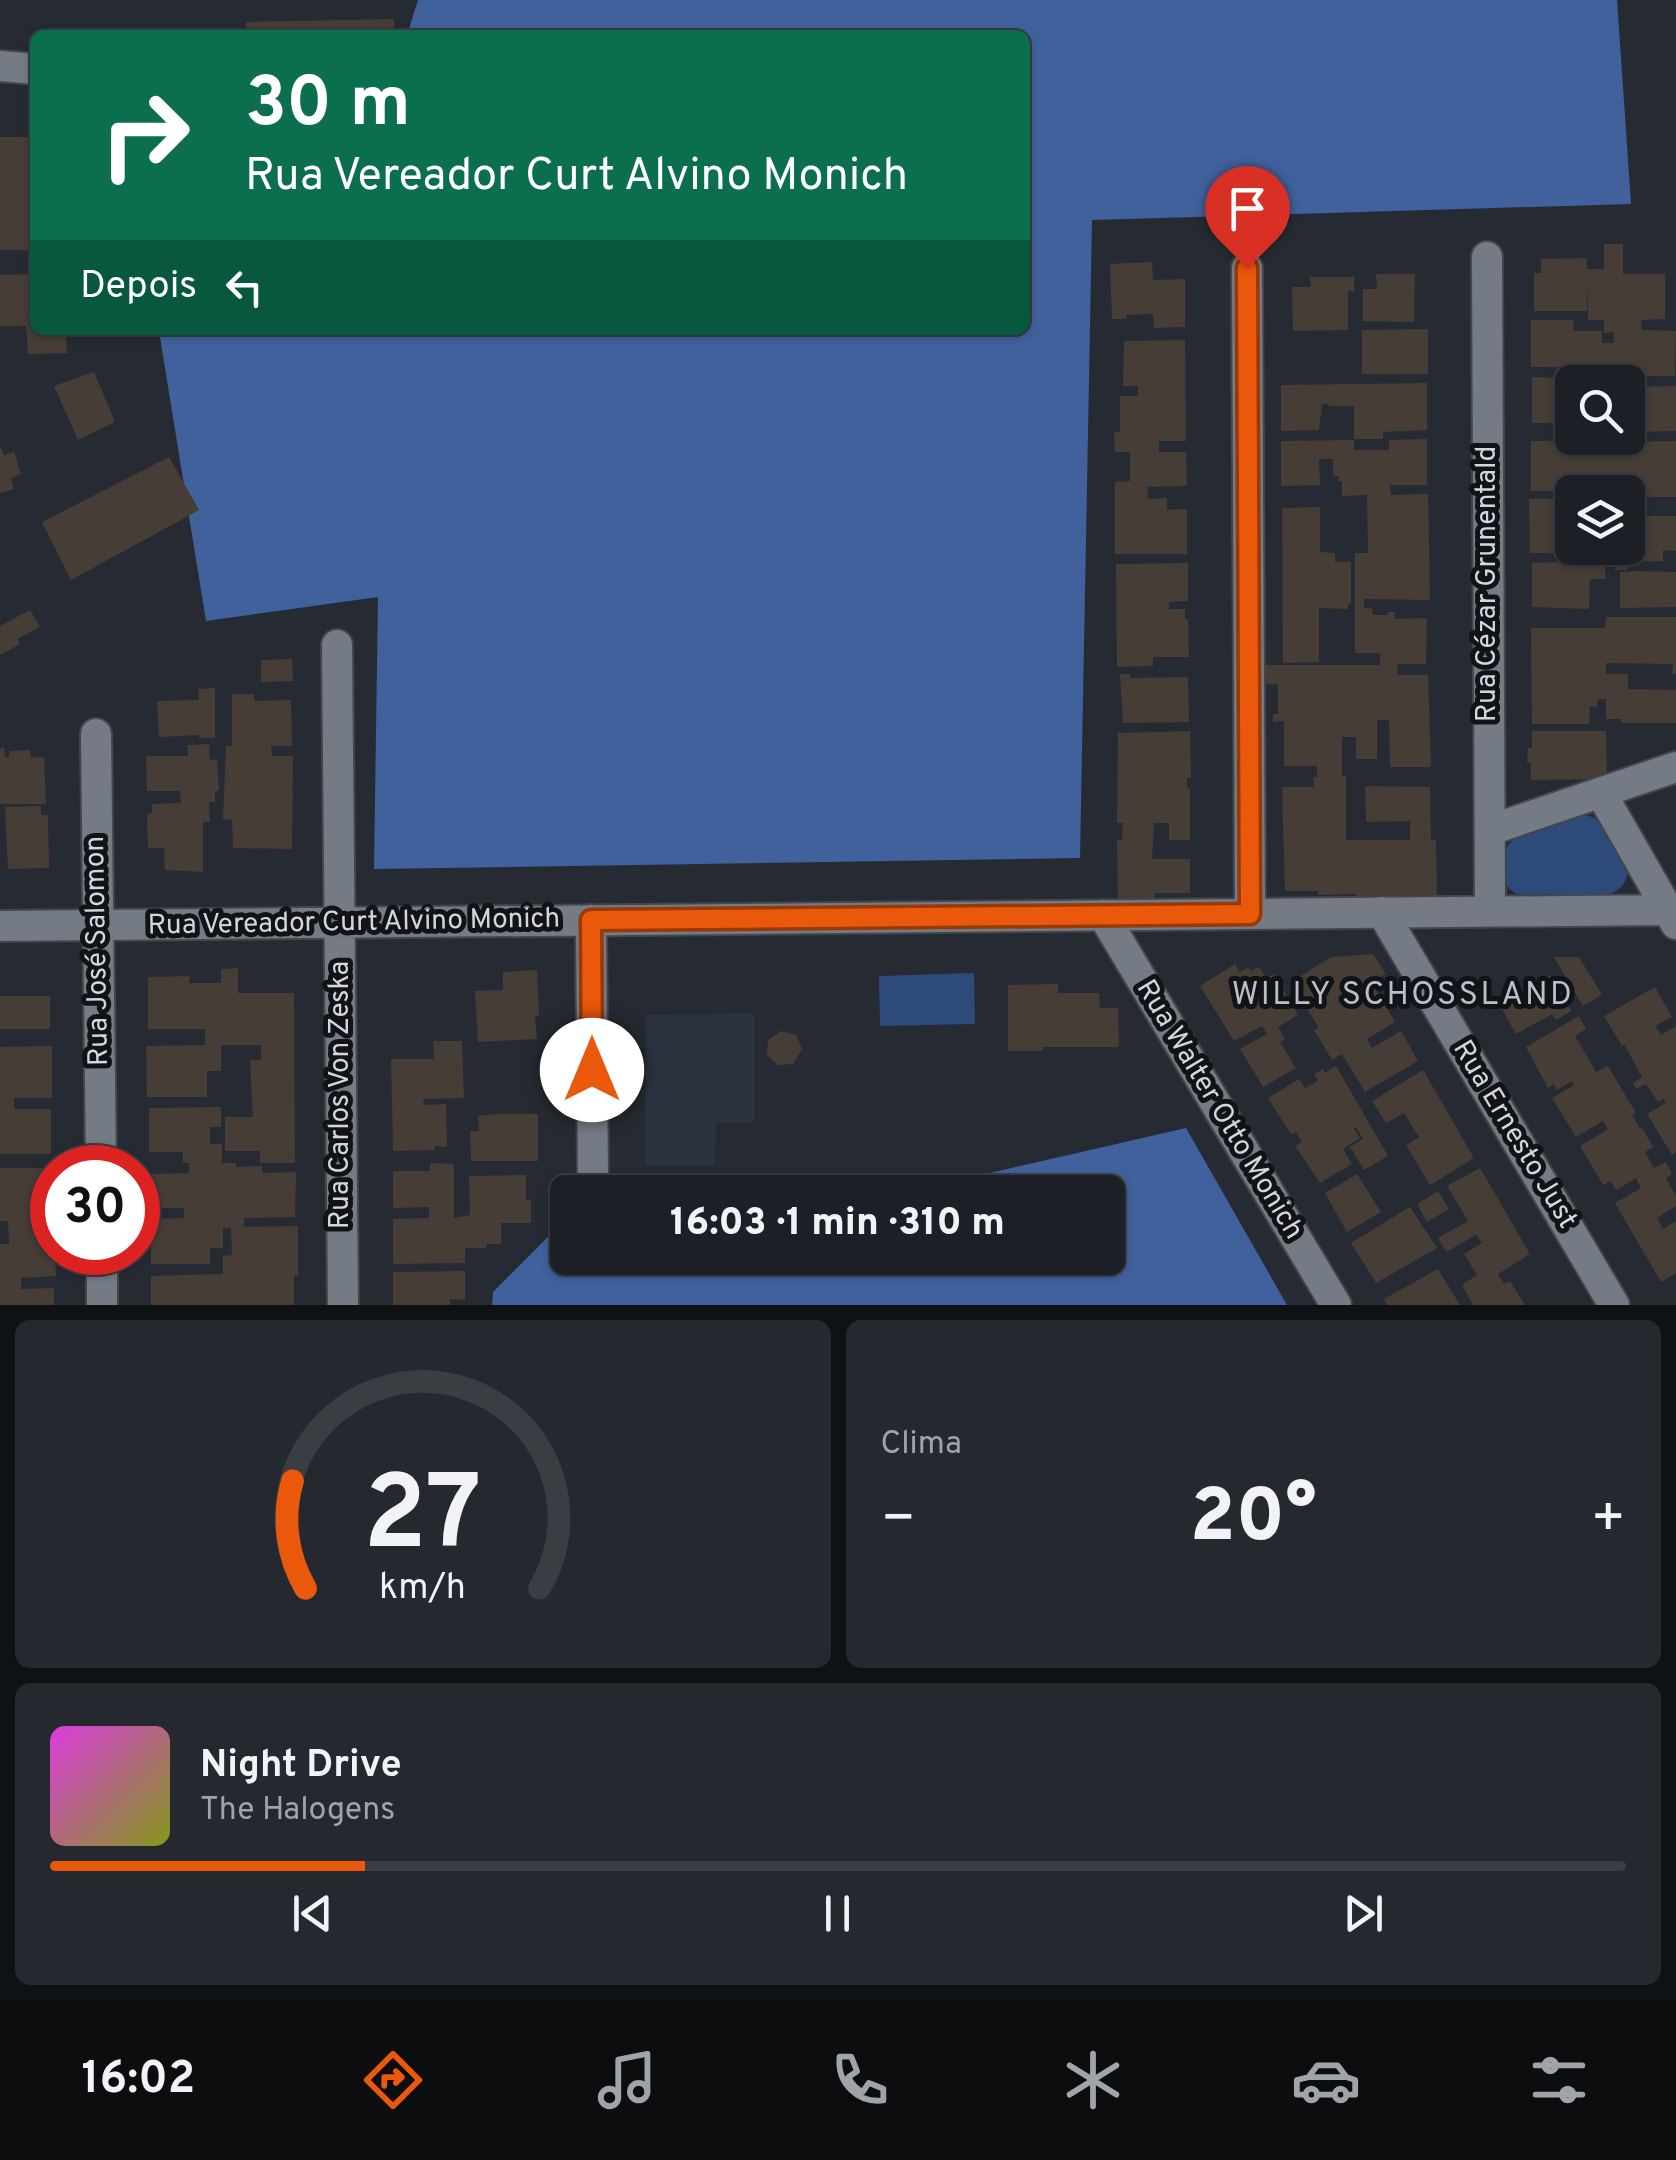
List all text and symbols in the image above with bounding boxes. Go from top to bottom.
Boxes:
text: 30 m [245,62,411,151]
icon: right [80,70,210,200]
text: Rua Vereador Curt Alvino Monich [245,149,908,206]
pin [1205,166,1290,269]
icon: arrive [1220,181,1275,236]
icon: left [217,260,272,315]
text: Depois [80,263,197,312]
map controls [1555,365,1645,565]
button: search [1555,365,1645,455]
street label: Rua Cézar Grunentald [1470,446,1506,722]
button: layers [1555,475,1645,565]
street label: Rua José Salomon [78,836,118,1066]
street label: Rua Vereador Curt Alvino Monich [147,901,561,945]
street label: Rua Carlos Von Zeska [323,961,359,1229]
street label: Rua Walter Otto Monich [1127,974,1311,1246]
district label: WILLY SCHOSSLAND [1232,976,1574,1016]
position arrow [540,1018,644,1122]
street label: Rua Ernesto Just [1444,1034,1584,1236]
speed limit sign: 30 [30,1145,160,1275]
text: 16:03 · 1 min · 310 m [670,1200,1005,1249]
text: Clima [881,1425,962,1465]
text: 27 [364,1454,482,1586]
text: 20° [1190,1473,1317,1568]
text: − [881,1486,916,1556]
text: + [1591,1486,1626,1556]
text: km/h [379,1566,466,1612]
text: Night Drive [200,1742,402,1791]
text: The Halogens [200,1791,395,1831]
icon: previous [285,1886,340,1941]
icon: pause [810,1886,865,1941]
icon: next [1336,1886,1391,1941]
icon: directions [358,2045,428,2115]
icon: music [592,2045,662,2115]
icon: phone [825,2045,895,2115]
icon: climate [1058,2045,1128,2115]
icon: car [1291,2045,1361,2115]
icon: filters [1524,2045,1594,2115]
text: 16:02 [82,2052,195,2109]

